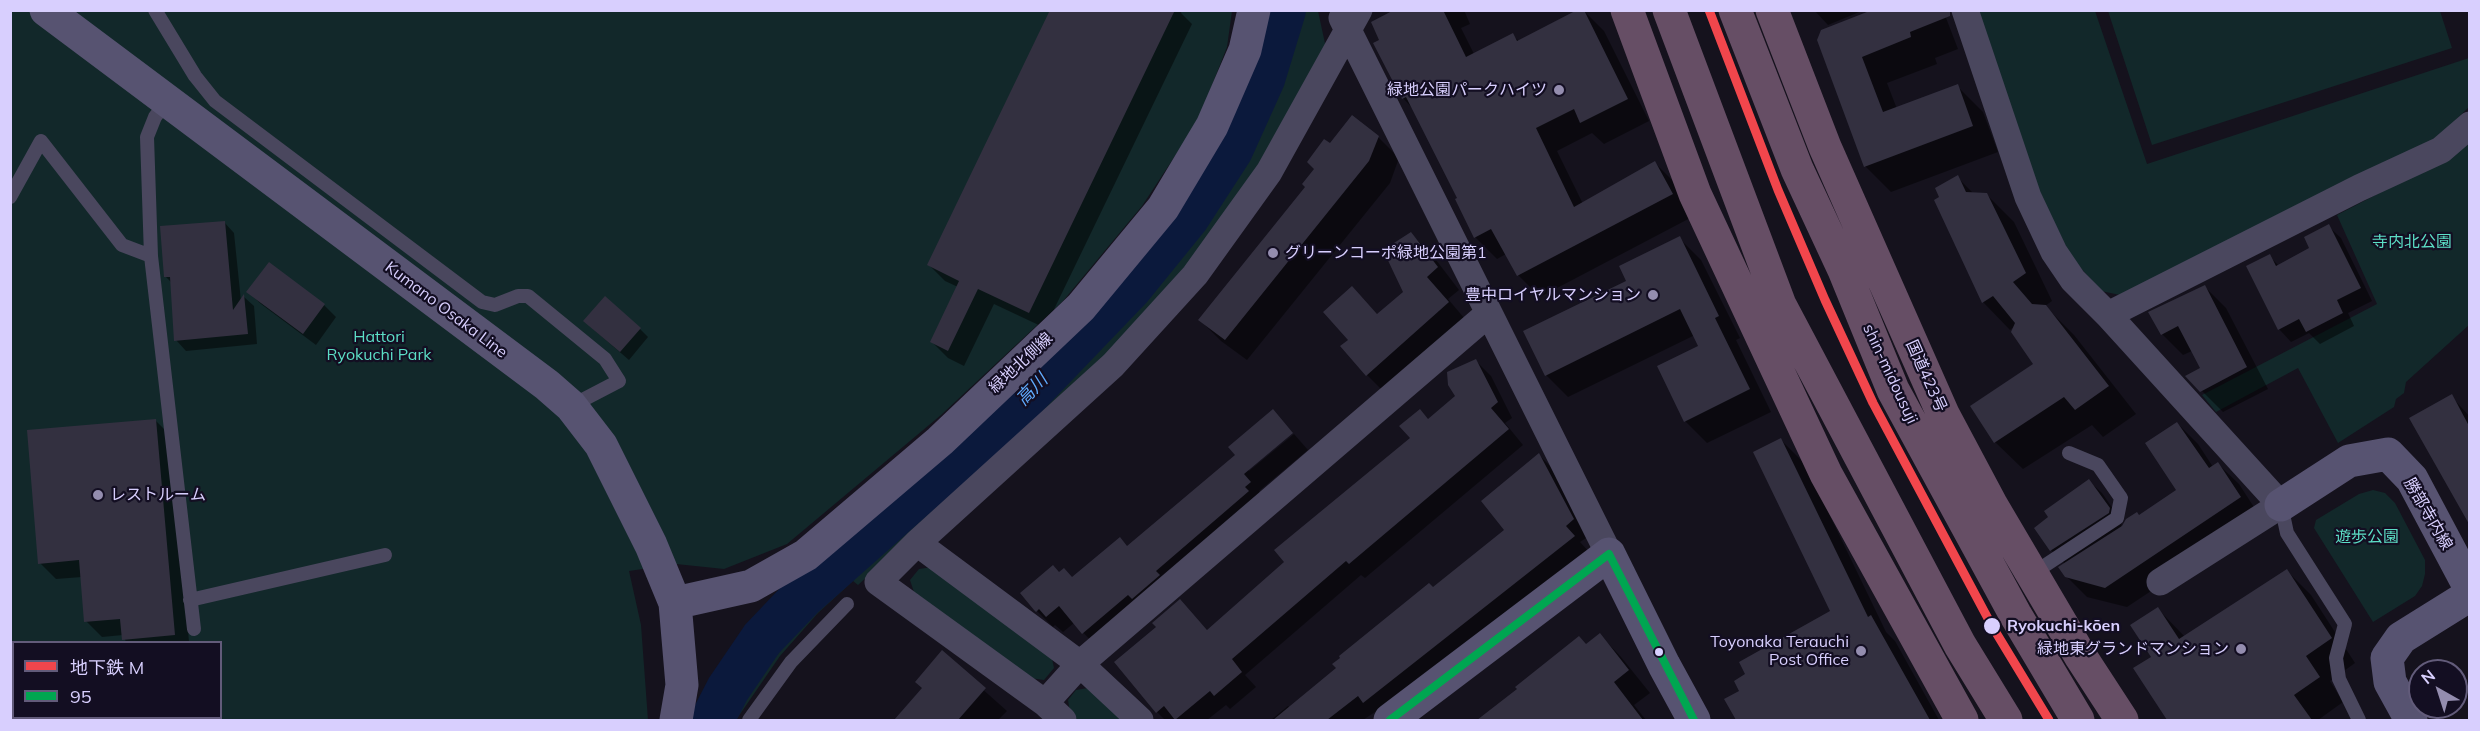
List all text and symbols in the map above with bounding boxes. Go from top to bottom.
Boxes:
place label: 緑地公園パークハイツ [1387,80,1547,100]
marker: 緑地公園パークハイツ [1552,83,1566,97]
park label: 寺内北公園 [2372,232,2452,252]
place label: グリーンコーポ緑地公園第1 [1285,243,1487,263]
marker: グリーンコーポ緑地公園第1 [1266,246,1280,260]
street label: Kumano Osaka Line [381,258,511,362]
place label: 豊中ロイヤルマンション [1465,285,1641,305]
marker: 豊中ロイヤルマンション [1646,288,1660,302]
street label: shin-midousuji [1858,321,1922,427]
park label: Hattori Ryokuchi Park [326,327,432,365]
street label: 緑地北側線 [985,329,1057,397]
street label: 国道423号 [1902,337,1950,415]
water label: 高川 [1012,370,1052,410]
street label: 勝部寺内線 [2400,475,2456,553]
place label: レストルーム [110,485,206,505]
marker: レストルーム [91,488,105,502]
park label: 遊歩公園 [2335,527,2399,547]
marker: Ryokuchi-kōen [1982,616,2002,636]
place label: Ryokuchi-kōen [2007,616,2120,636]
place label: Toyonaka Terauchi Post Office [1710,632,1849,670]
place label: 緑地東グランドマンション [2037,639,2229,659]
legend [12,641,222,719]
marker: 緑地東グランドマンション [2234,642,2248,656]
marker: Toyonaka Terauchi Post Office [1854,644,1868,658]
unlabelled marker [1653,646,1665,658]
text: 地下鉄 M [70,656,144,679]
north arrow [2408,659,2468,719]
text: N [2417,665,2439,688]
text: 95 [70,685,92,708]

